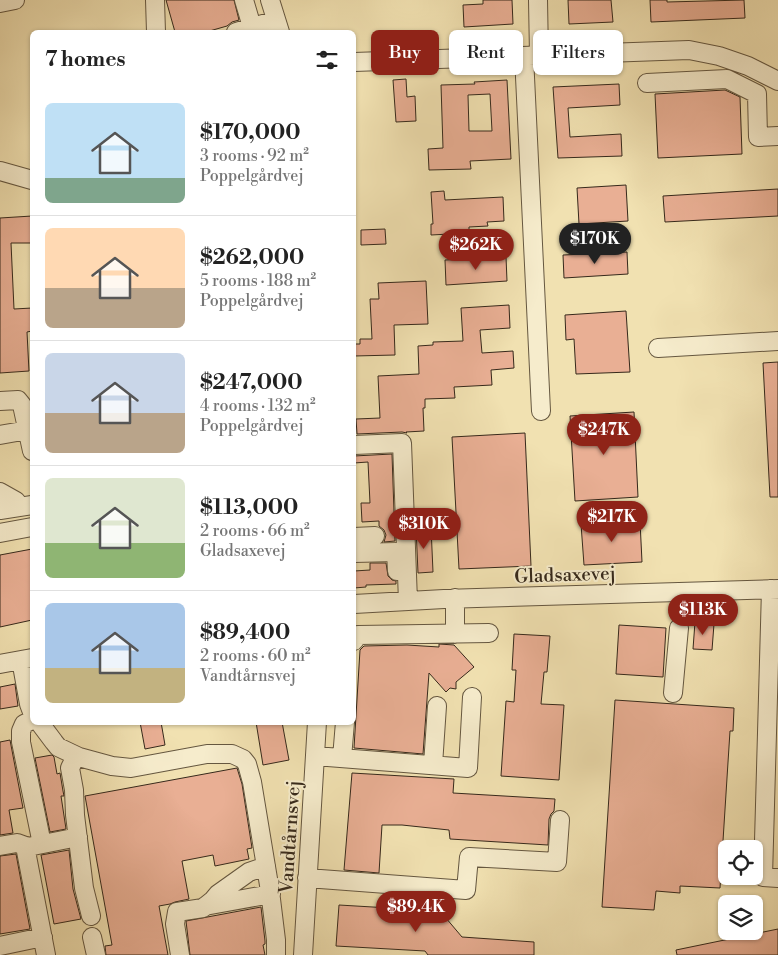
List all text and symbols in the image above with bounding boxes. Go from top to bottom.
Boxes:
chip: Buy [371,30,439,75]
chip: Rent [449,30,523,75]
chip: Filters [533,30,623,75]
icon: filters [313,46,341,74]
text: 7 homes [45,47,126,73]
text: $170,000 [200,120,301,146]
icon: home [85,123,145,183]
text: 3 rooms · 92 m² [200,146,309,166]
text: Poppelgårdvej [200,166,304,186]
pin: $170K [560,222,630,265]
pin: $262K [441,228,511,271]
text: $170K [570,229,620,249]
text: $262K [450,235,502,255]
text: $262,000 [200,245,304,271]
icon: home [85,248,145,308]
text: 5 rooms · 188 m² [200,271,316,291]
text: Poppelgårdvej [200,291,304,311]
text: $247,000 [200,370,303,396]
icon: home [85,373,145,433]
text: 4 rooms · 132 m² [200,396,316,416]
pin: $247K [569,414,639,456]
text: Poppelgårdvej [200,416,304,436]
text: $247K [578,420,630,440]
text: $113,000 [200,495,298,521]
icon: home [85,498,145,558]
pin: $217K [577,500,647,543]
text: $217K [588,507,636,527]
pin: $310K [389,508,459,550]
text: $310K [399,514,449,534]
text: 2 rooms · 66 m² [200,521,310,541]
text: Gladsaxevej [200,541,286,561]
street label: Gladsaxevej [514,561,616,589]
pin: $113K [668,594,738,636]
text: $113K [679,600,727,620]
text: $89,400 [200,620,290,646]
icon: home [85,623,145,683]
text: 2 rooms · 60 m² [200,646,311,666]
text: Vandtårnsvej [200,666,296,686]
street label: Vandtårnsvej [274,779,306,896]
map controls [718,840,763,940]
button: locate [718,840,763,885]
pin: $89.4K [375,890,457,933]
button: layers [718,895,763,940]
text: $89.4K [387,897,445,917]

